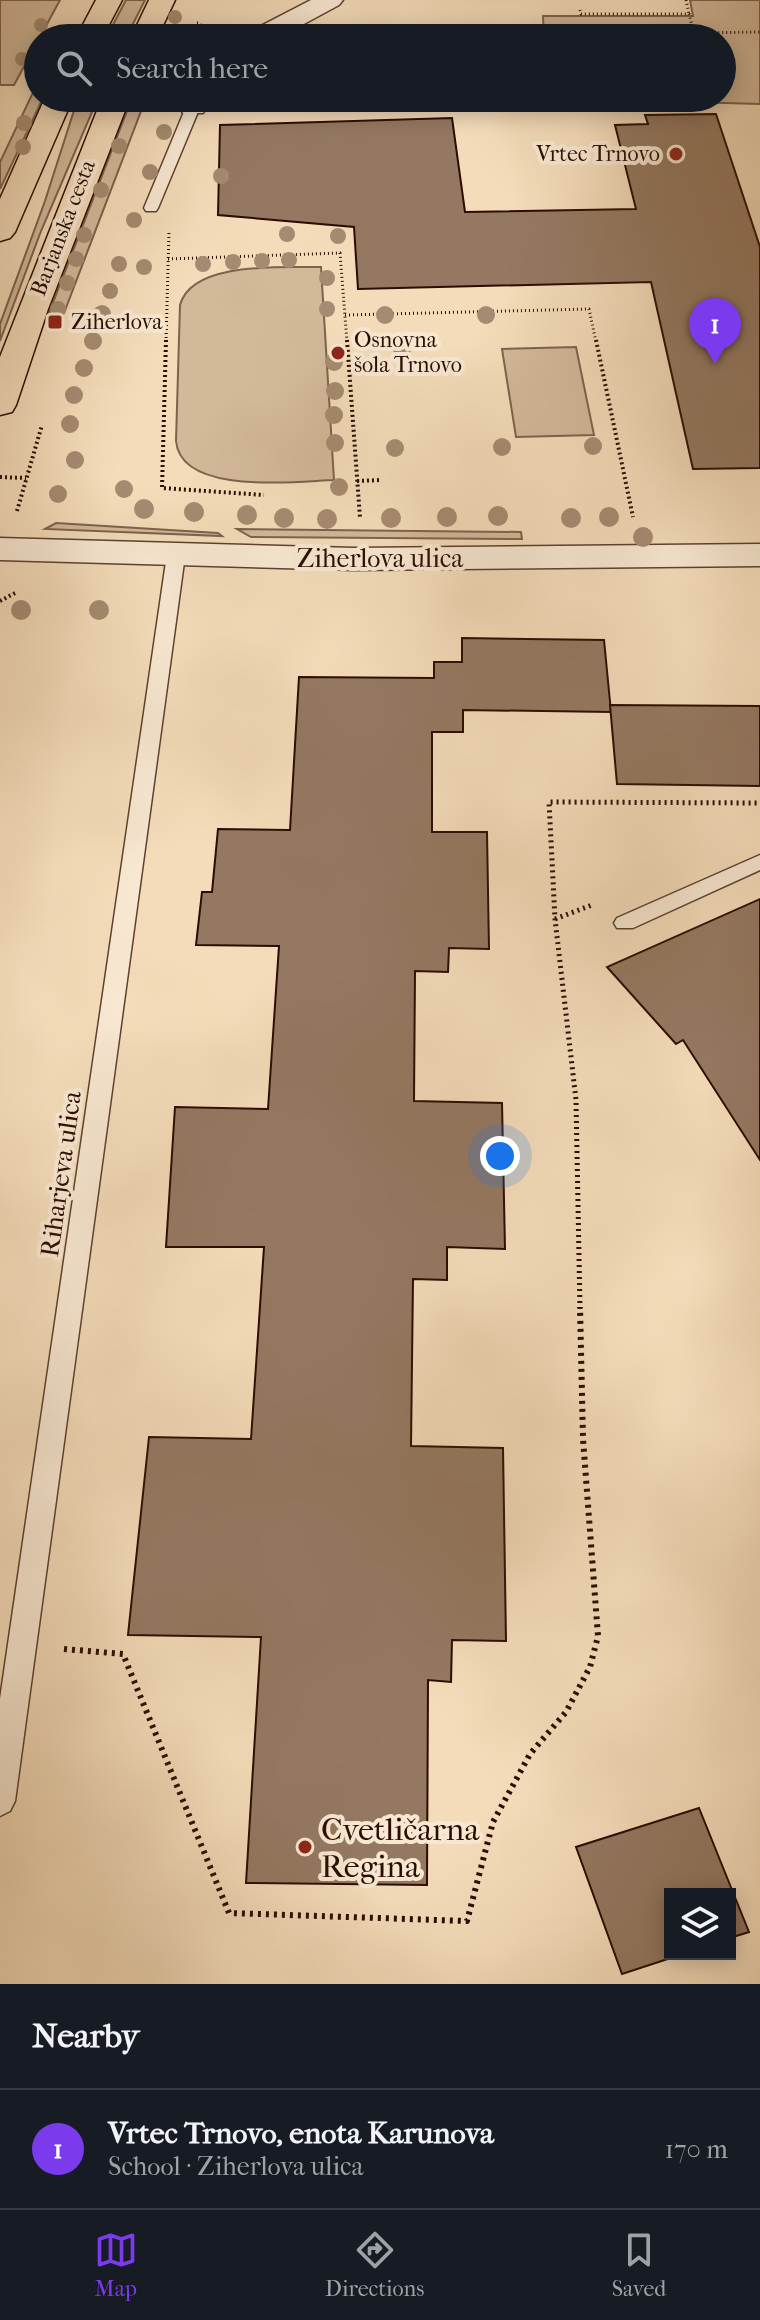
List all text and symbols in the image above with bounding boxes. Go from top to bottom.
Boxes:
search box [24,24,736,112]
icon: search [52,46,96,90]
text: Search here [116,51,268,86]
place label: Vrtec Trnovo [535,141,660,167]
marker: Vrtec Trnovo [667,145,685,163]
street label: Barjanska cesta [25,155,101,300]
pin: 1 [689,298,741,364]
place label: Ziherlova [71,309,163,335]
marker: Ziherlova [46,313,64,331]
place label: Osnovna šola Trnovo [354,327,462,378]
marker: Osnovna šola Trnovo [329,344,347,362]
street label: Ziherlova ulica [297,543,464,574]
street label: Riharjeva ulica [34,1088,88,1259]
your location [480,1136,520,1176]
place label: Cvetličarna Regina [321,1811,480,1885]
marker: Cvetličarna Regina [296,1838,314,1856]
map controls [664,1888,736,1960]
button: layers [664,1888,736,1960]
text: Nearby [32,2016,139,2056]
text: Vrtec Trnovo, enota Karunova [108,2116,494,2151]
text: 1 [53,2134,63,2165]
text: 170 m [665,2134,728,2165]
text: School · Ziherlova ulica [108,2151,363,2182]
tab: Map [94,2228,138,2302]
tab: Directions [325,2228,424,2302]
tab: Saved [612,2228,666,2302]

